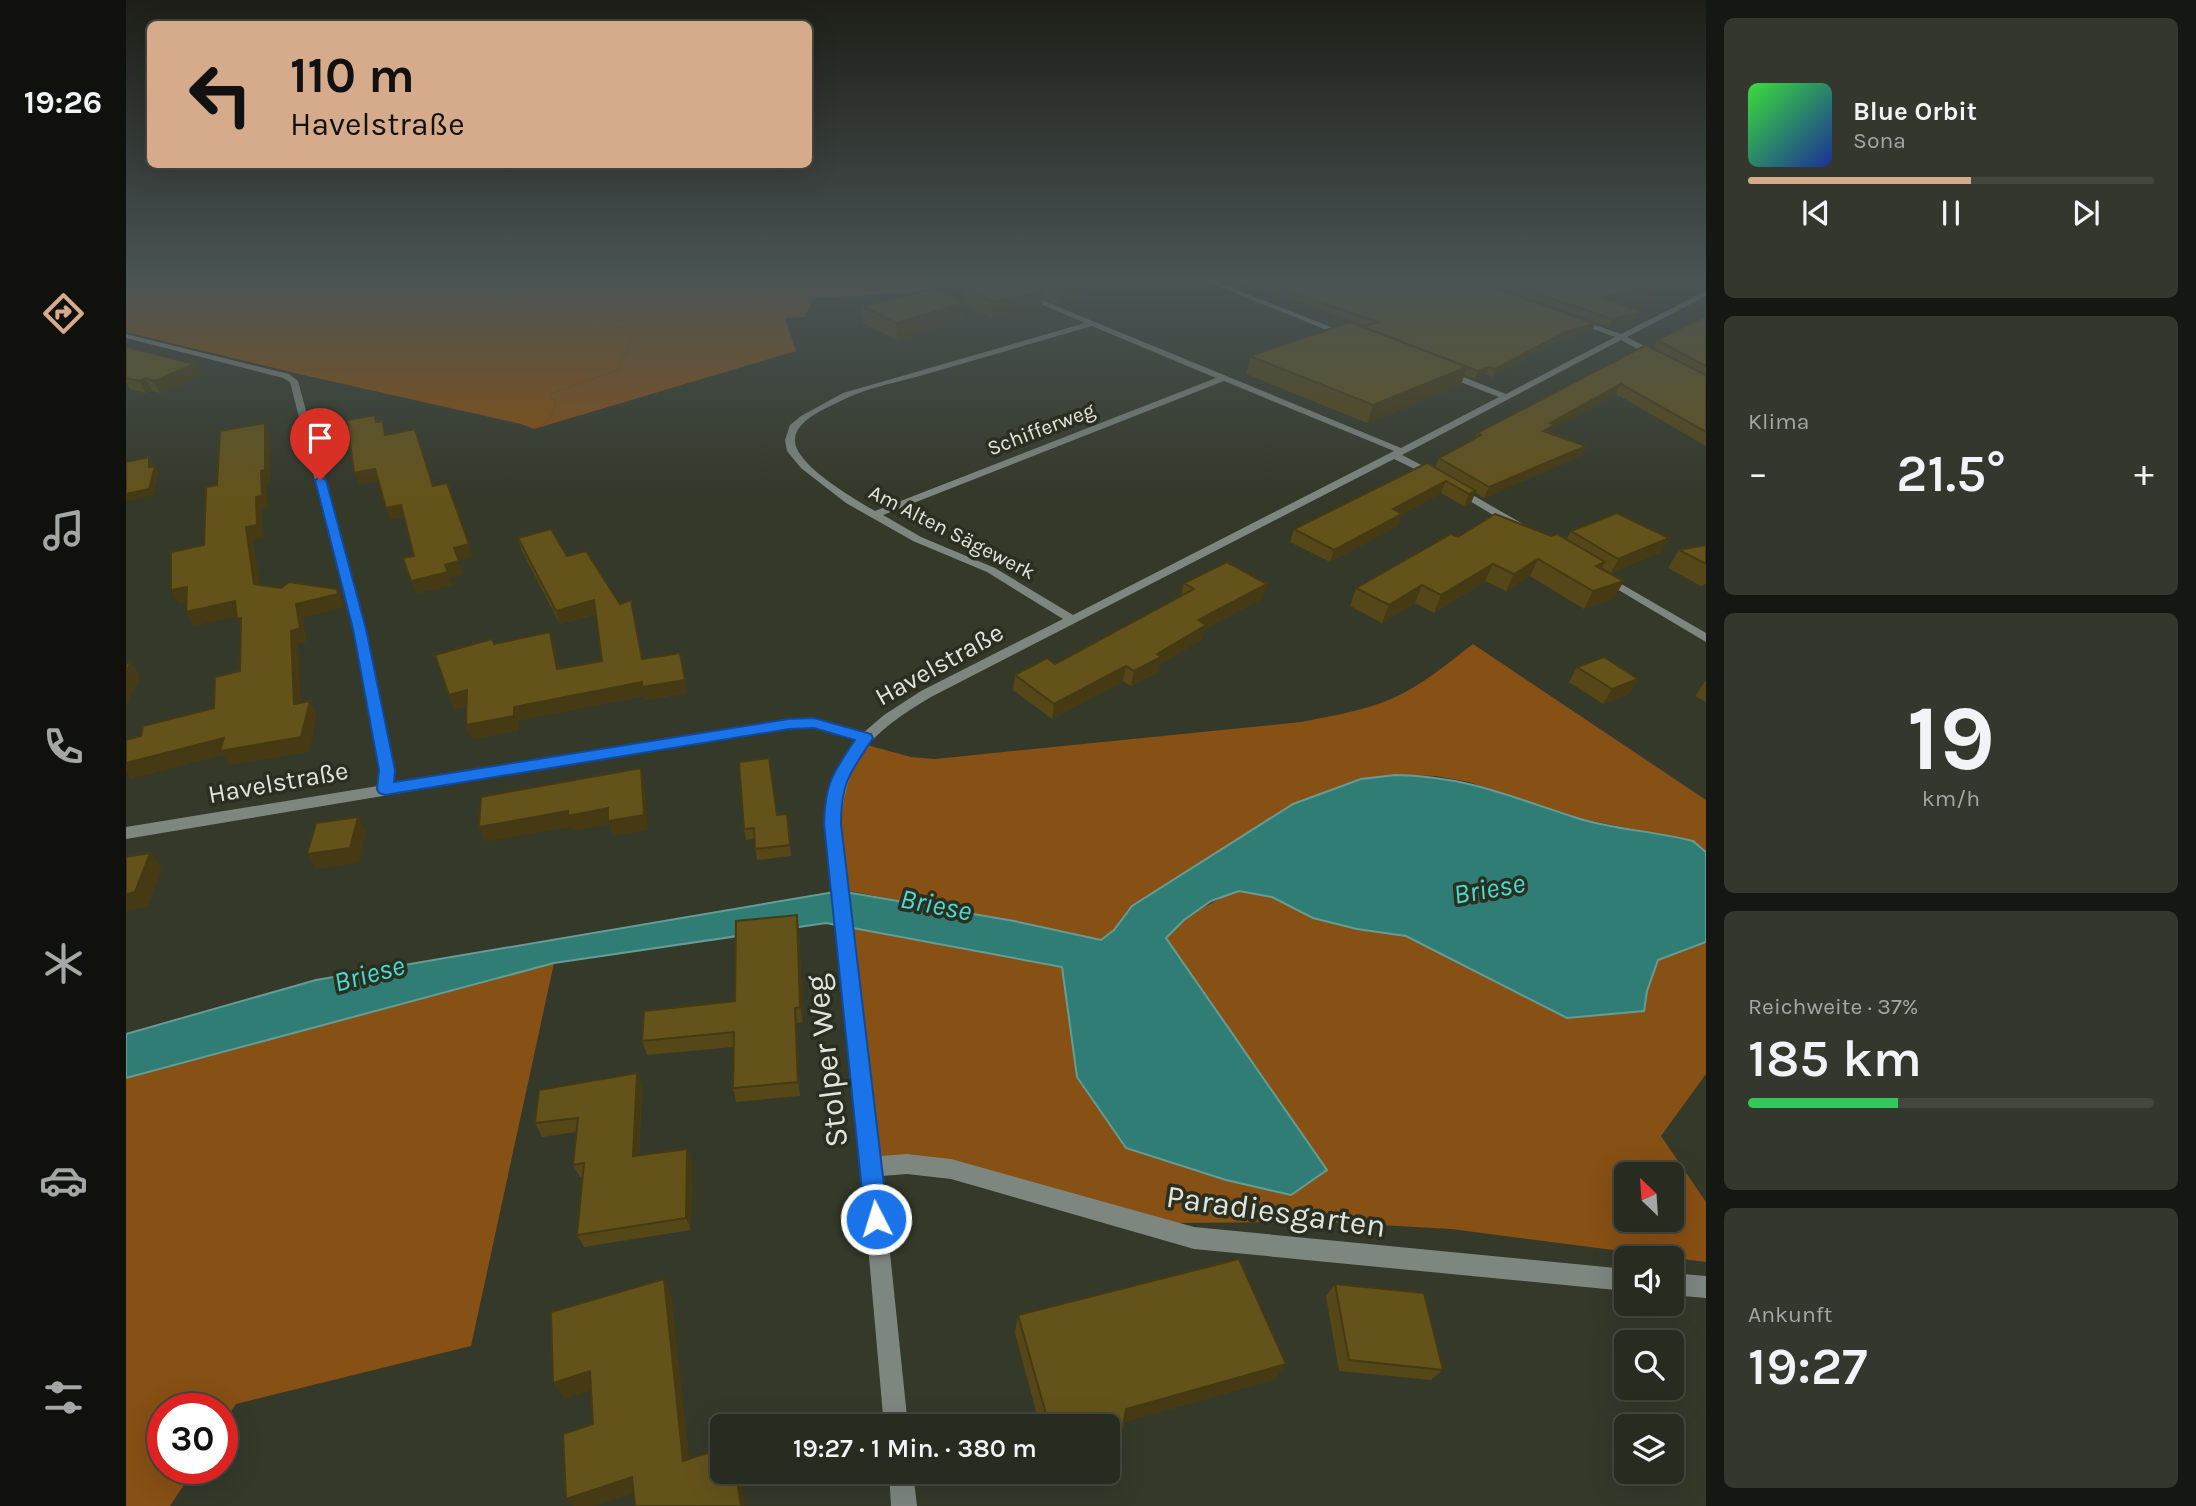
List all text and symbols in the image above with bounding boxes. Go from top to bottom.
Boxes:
text: 110 m [290,47,415,104]
icon: left [175,49,266,140]
text: 19:26 [24,84,102,121]
text: Blue Orbit [1853,96,1977,127]
text: Havelstraße [290,106,465,143]
text: Sona [1853,127,1906,154]
icon: previous [1797,194,1835,232]
icon: pause [1932,194,1970,232]
icon: next [2067,194,2105,232]
icon: directions [39,289,88,338]
street label: Schifferweg [984,397,1098,460]
pin [290,408,350,480]
text: Klima [1748,408,1809,435]
icon: arrive [301,419,339,457]
text: 21.5° [1896,443,2006,504]
text: − [1748,451,1768,496]
text: + [2134,451,2154,496]
street label: Am Alten Sägewerk [865,480,1039,584]
icon: music [39,506,88,555]
street label: Havelstraße [870,616,1009,712]
text: 19 [1907,686,1995,792]
icon: phone [39,722,88,771]
street label: Havelstraße [206,755,351,810]
text: km/h [1922,785,1980,812]
water label: Briese [1451,866,1527,911]
water label: Briese [897,881,974,928]
icon: climate [39,939,88,988]
water label: Briese [330,948,408,999]
street label: Stolper Weg [798,972,855,1150]
text: Reichweite · 37% [1748,993,1918,1020]
text: 185 km [1748,1028,1922,1089]
icon: car [39,1156,88,1205]
north arrow [1614,1162,1684,1232]
map controls [1614,1162,1684,1484]
street label: Paradiesgarten [1164,1178,1388,1245]
position arrow [839,1182,913,1256]
button: sound [1614,1246,1684,1316]
text: Ankunft [1748,1301,1832,1328]
button: search [1614,1330,1684,1400]
text: 19:27 [1748,1336,1868,1397]
icon: filters [39,1373,88,1422]
speed limit sign: 30 [147,1393,238,1484]
button: layers [1614,1414,1684,1484]
text: 19:27 · 1 Min. · 380 m [793,1433,1037,1464]

